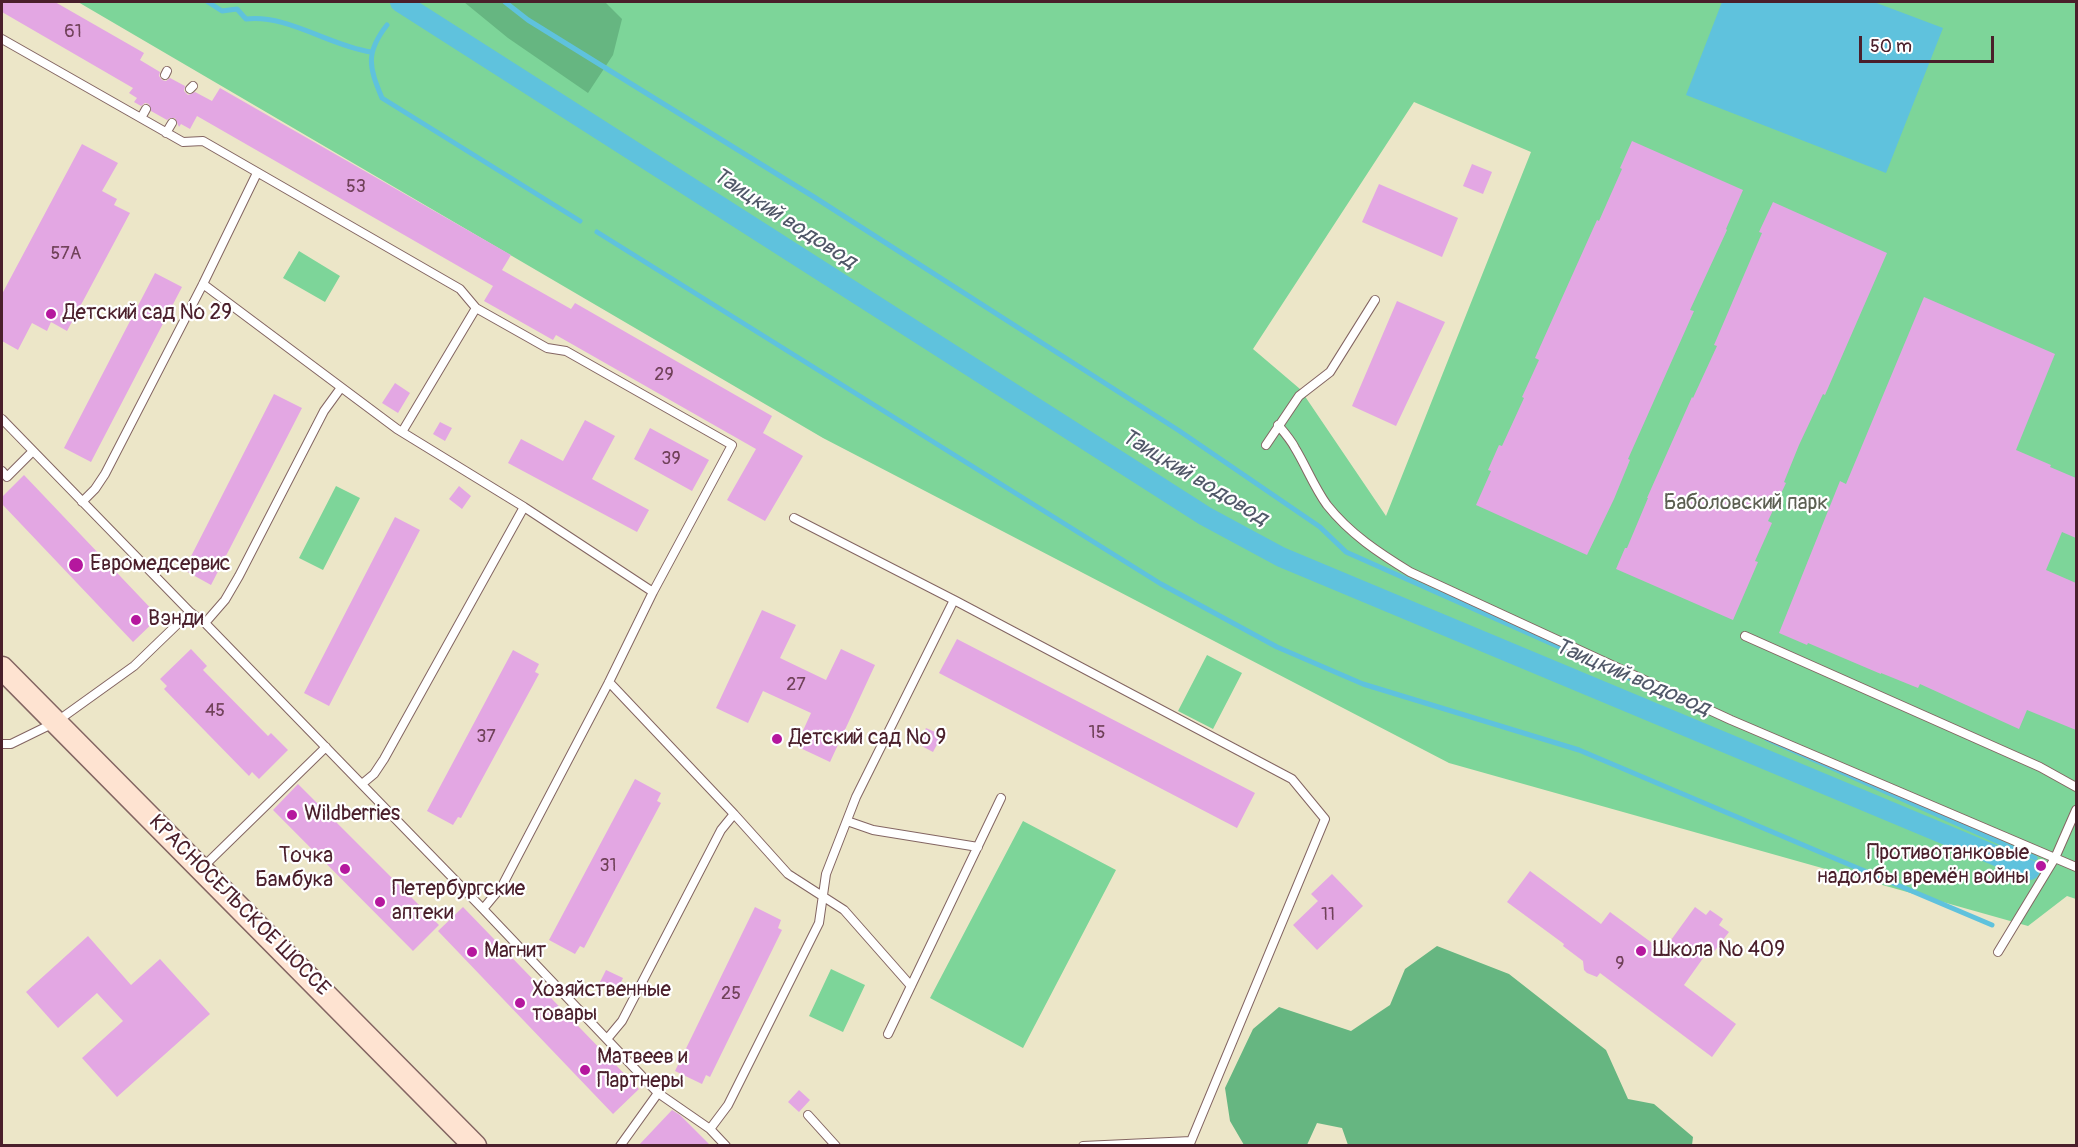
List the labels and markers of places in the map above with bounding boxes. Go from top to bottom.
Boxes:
place label: Детский сад № 29 [63,301,232,327]
marker: Детский сад № 29 [44,307,58,321]
place label: Евромедсервис [90,552,231,578]
marker: Евромедсервис [67,556,85,574]
place label: Вэнди [148,607,204,633]
marker: Вэнди [129,613,143,627]
place label: Детский сад № 9 [789,726,946,752]
marker: Детский сад № 9 [770,732,784,746]
place label: Wildberries [304,802,400,828]
marker: Wildberries [285,808,299,822]
place label: Противотанковые надолбы времён войны [1817,841,2029,891]
place label: Точка Бамбука [255,844,333,894]
marker: Противотанковые надолбы времён войны [2034,859,2048,873]
marker: Точка Бамбука [338,862,352,876]
place label: Петербургские аптеки [392,877,525,927]
marker: Петербургские аптеки [373,895,387,909]
place label: Школа № 409 [1653,938,1785,964]
place label: Магнит [484,939,546,965]
marker: Школа № 409 [1634,944,1648,958]
marker: Магнит [465,945,479,959]
place label: Хозяйственные товары [532,978,671,1028]
marker: Хозяйственные товары [513,996,527,1010]
place label: Матвеев и Партнеры [597,1045,688,1095]
marker: Матвеев и Партнеры [578,1063,592,1077]

